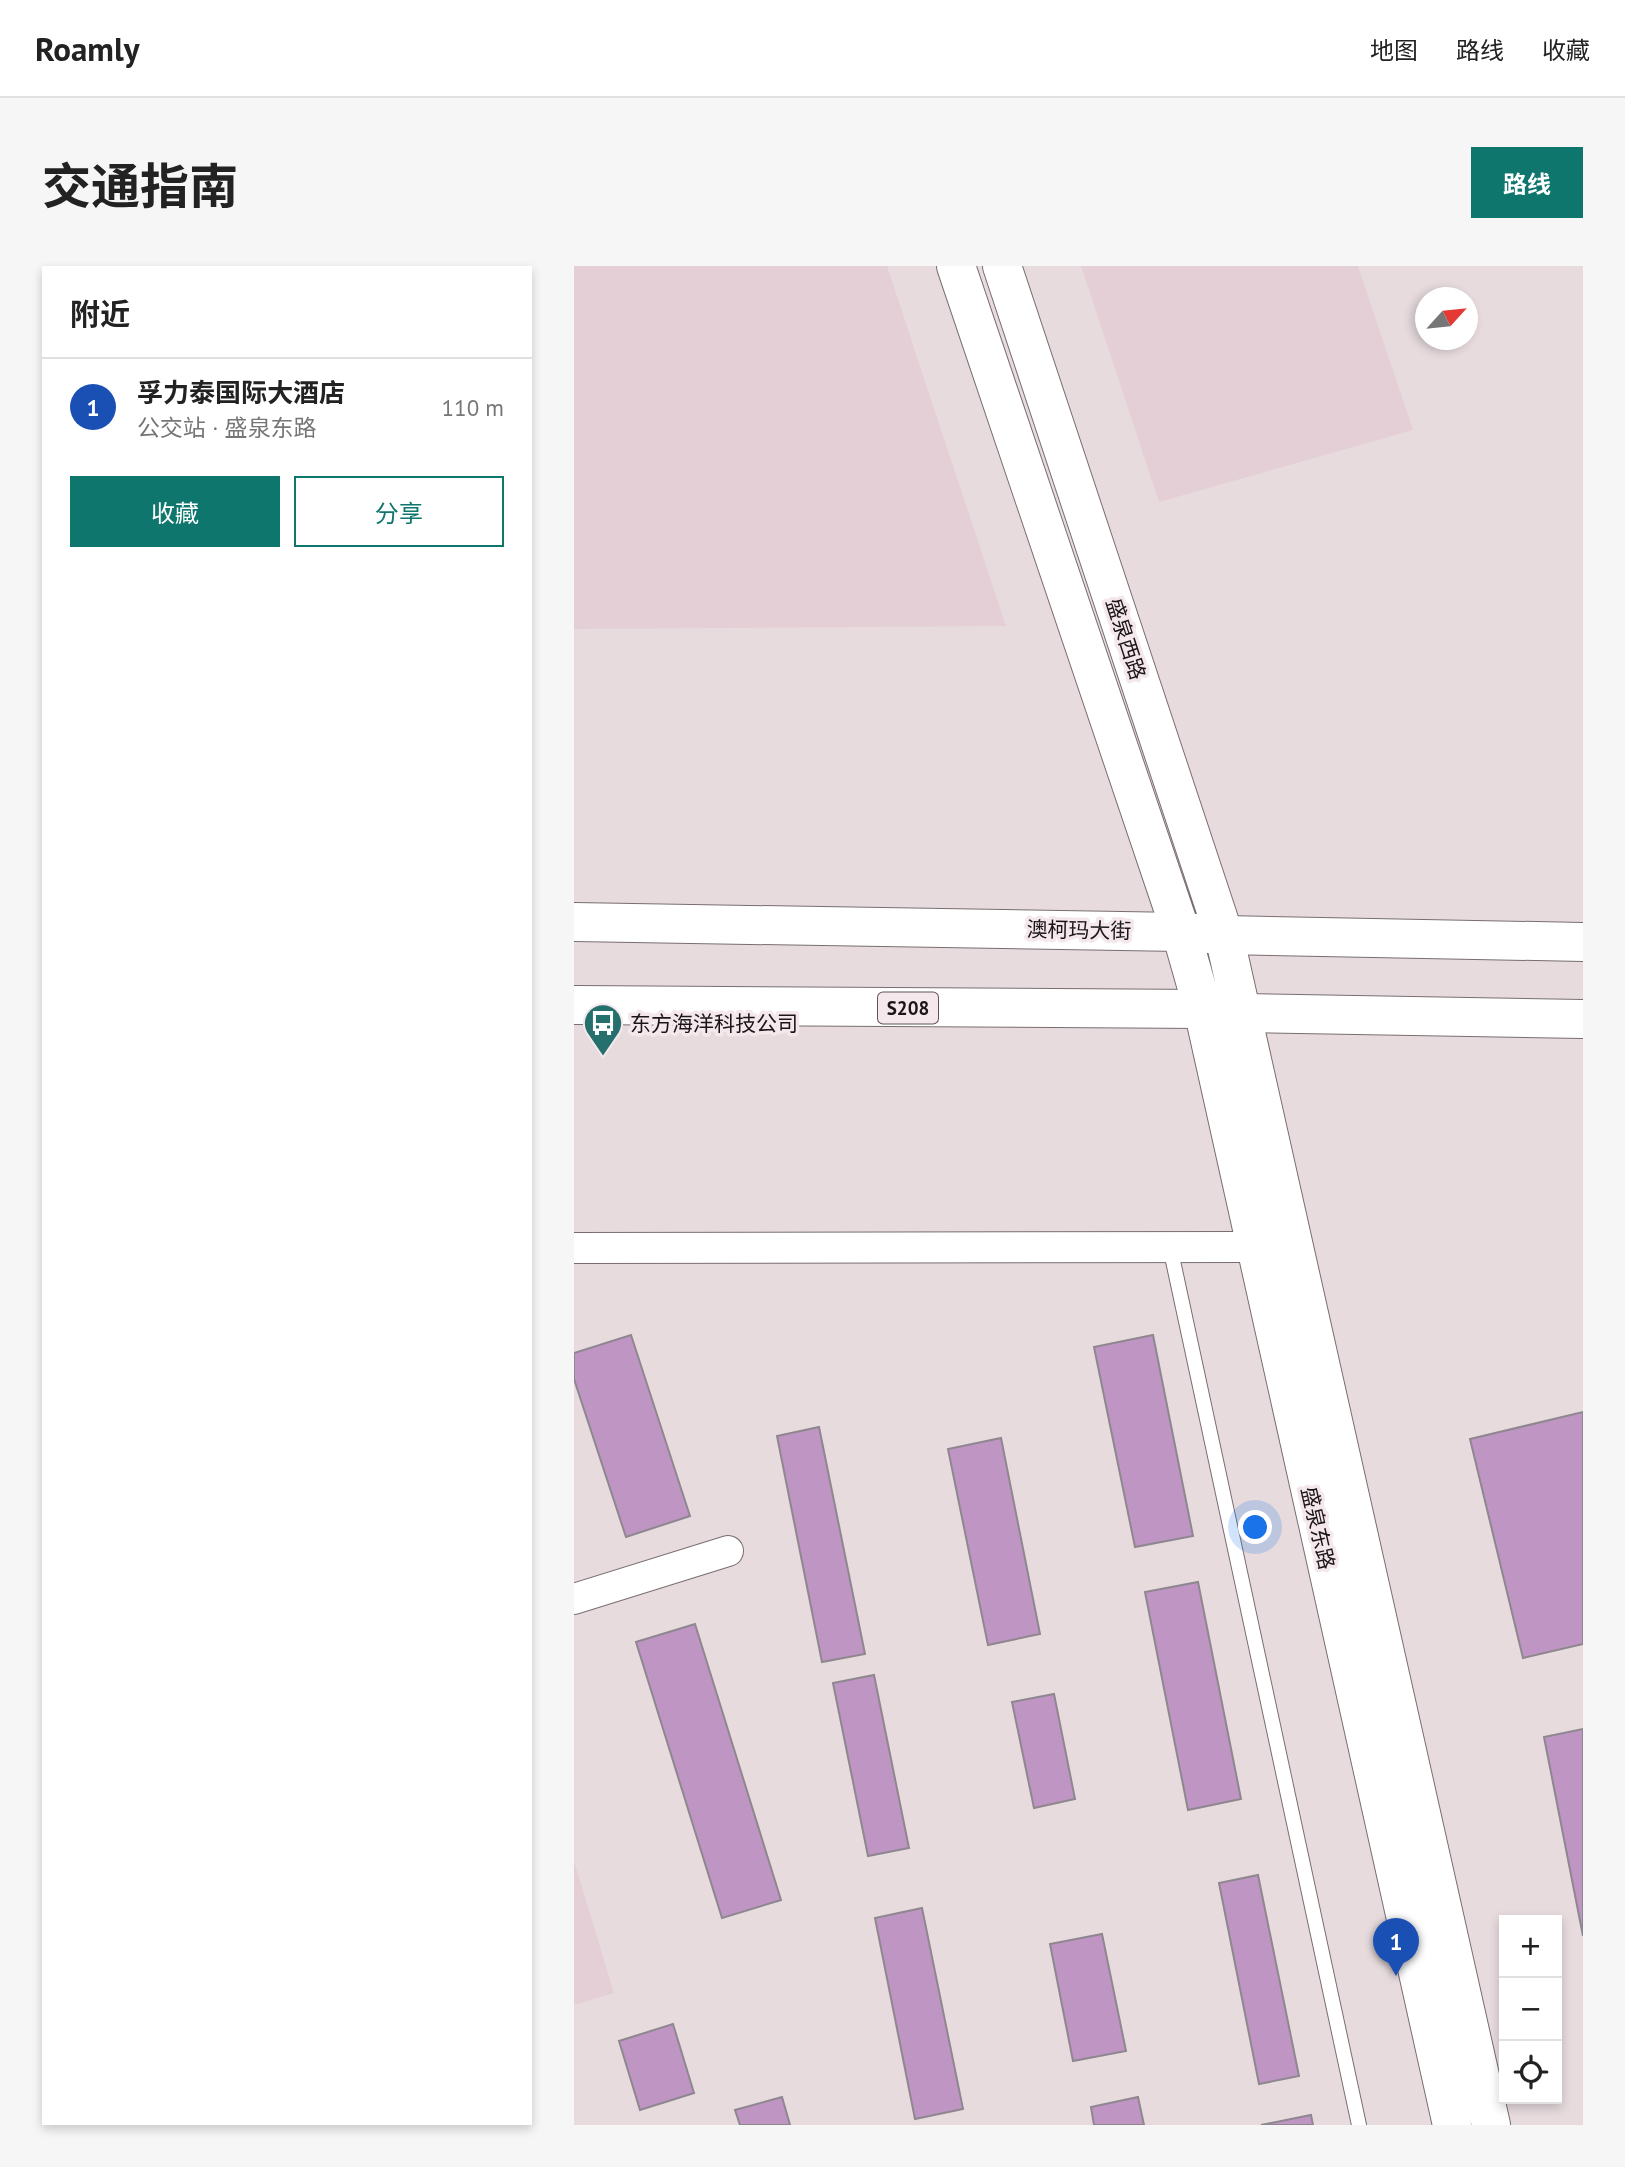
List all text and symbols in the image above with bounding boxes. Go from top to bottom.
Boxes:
text: Roamly [35,27,139,70]
text: 地图 [1370,35,1418,66]
text: 路线 [1456,35,1504,66]
text: 收藏 [1542,35,1590,66]
button: 路线 [1471,147,1583,218]
text: 交通指南 [42,154,238,218]
north arrow [1415,287,1478,350]
text: 附近 [70,294,130,333]
text: 孚力泰国际大酒店 [137,376,345,409]
text: 1 [86,393,100,422]
text: 110 m [442,393,504,422]
text: 公交站 · 盛泉东路 [137,413,316,442]
button: 收藏 [70,476,280,547]
button: 分享 [294,476,504,547]
street label: 盛泉西路 [1100,595,1152,683]
street label: 澳柯玛大街 [1026,916,1132,944]
road number: S208 [878,992,938,1024]
bus stop icon: 东方海洋科技公司 [582,1002,624,1057]
place label: 东方海洋科技公司 [630,1010,798,1037]
street label: 盛泉东路 [1295,1484,1341,1572]
your location [1238,1510,1272,1544]
map controls [1499,1915,1562,2104]
button: + [1499,1915,1562,1978]
pin: 1 [1373,1918,1419,1976]
button: − [1499,1978,1562,2041]
button: locate [1499,2041,1562,2104]

